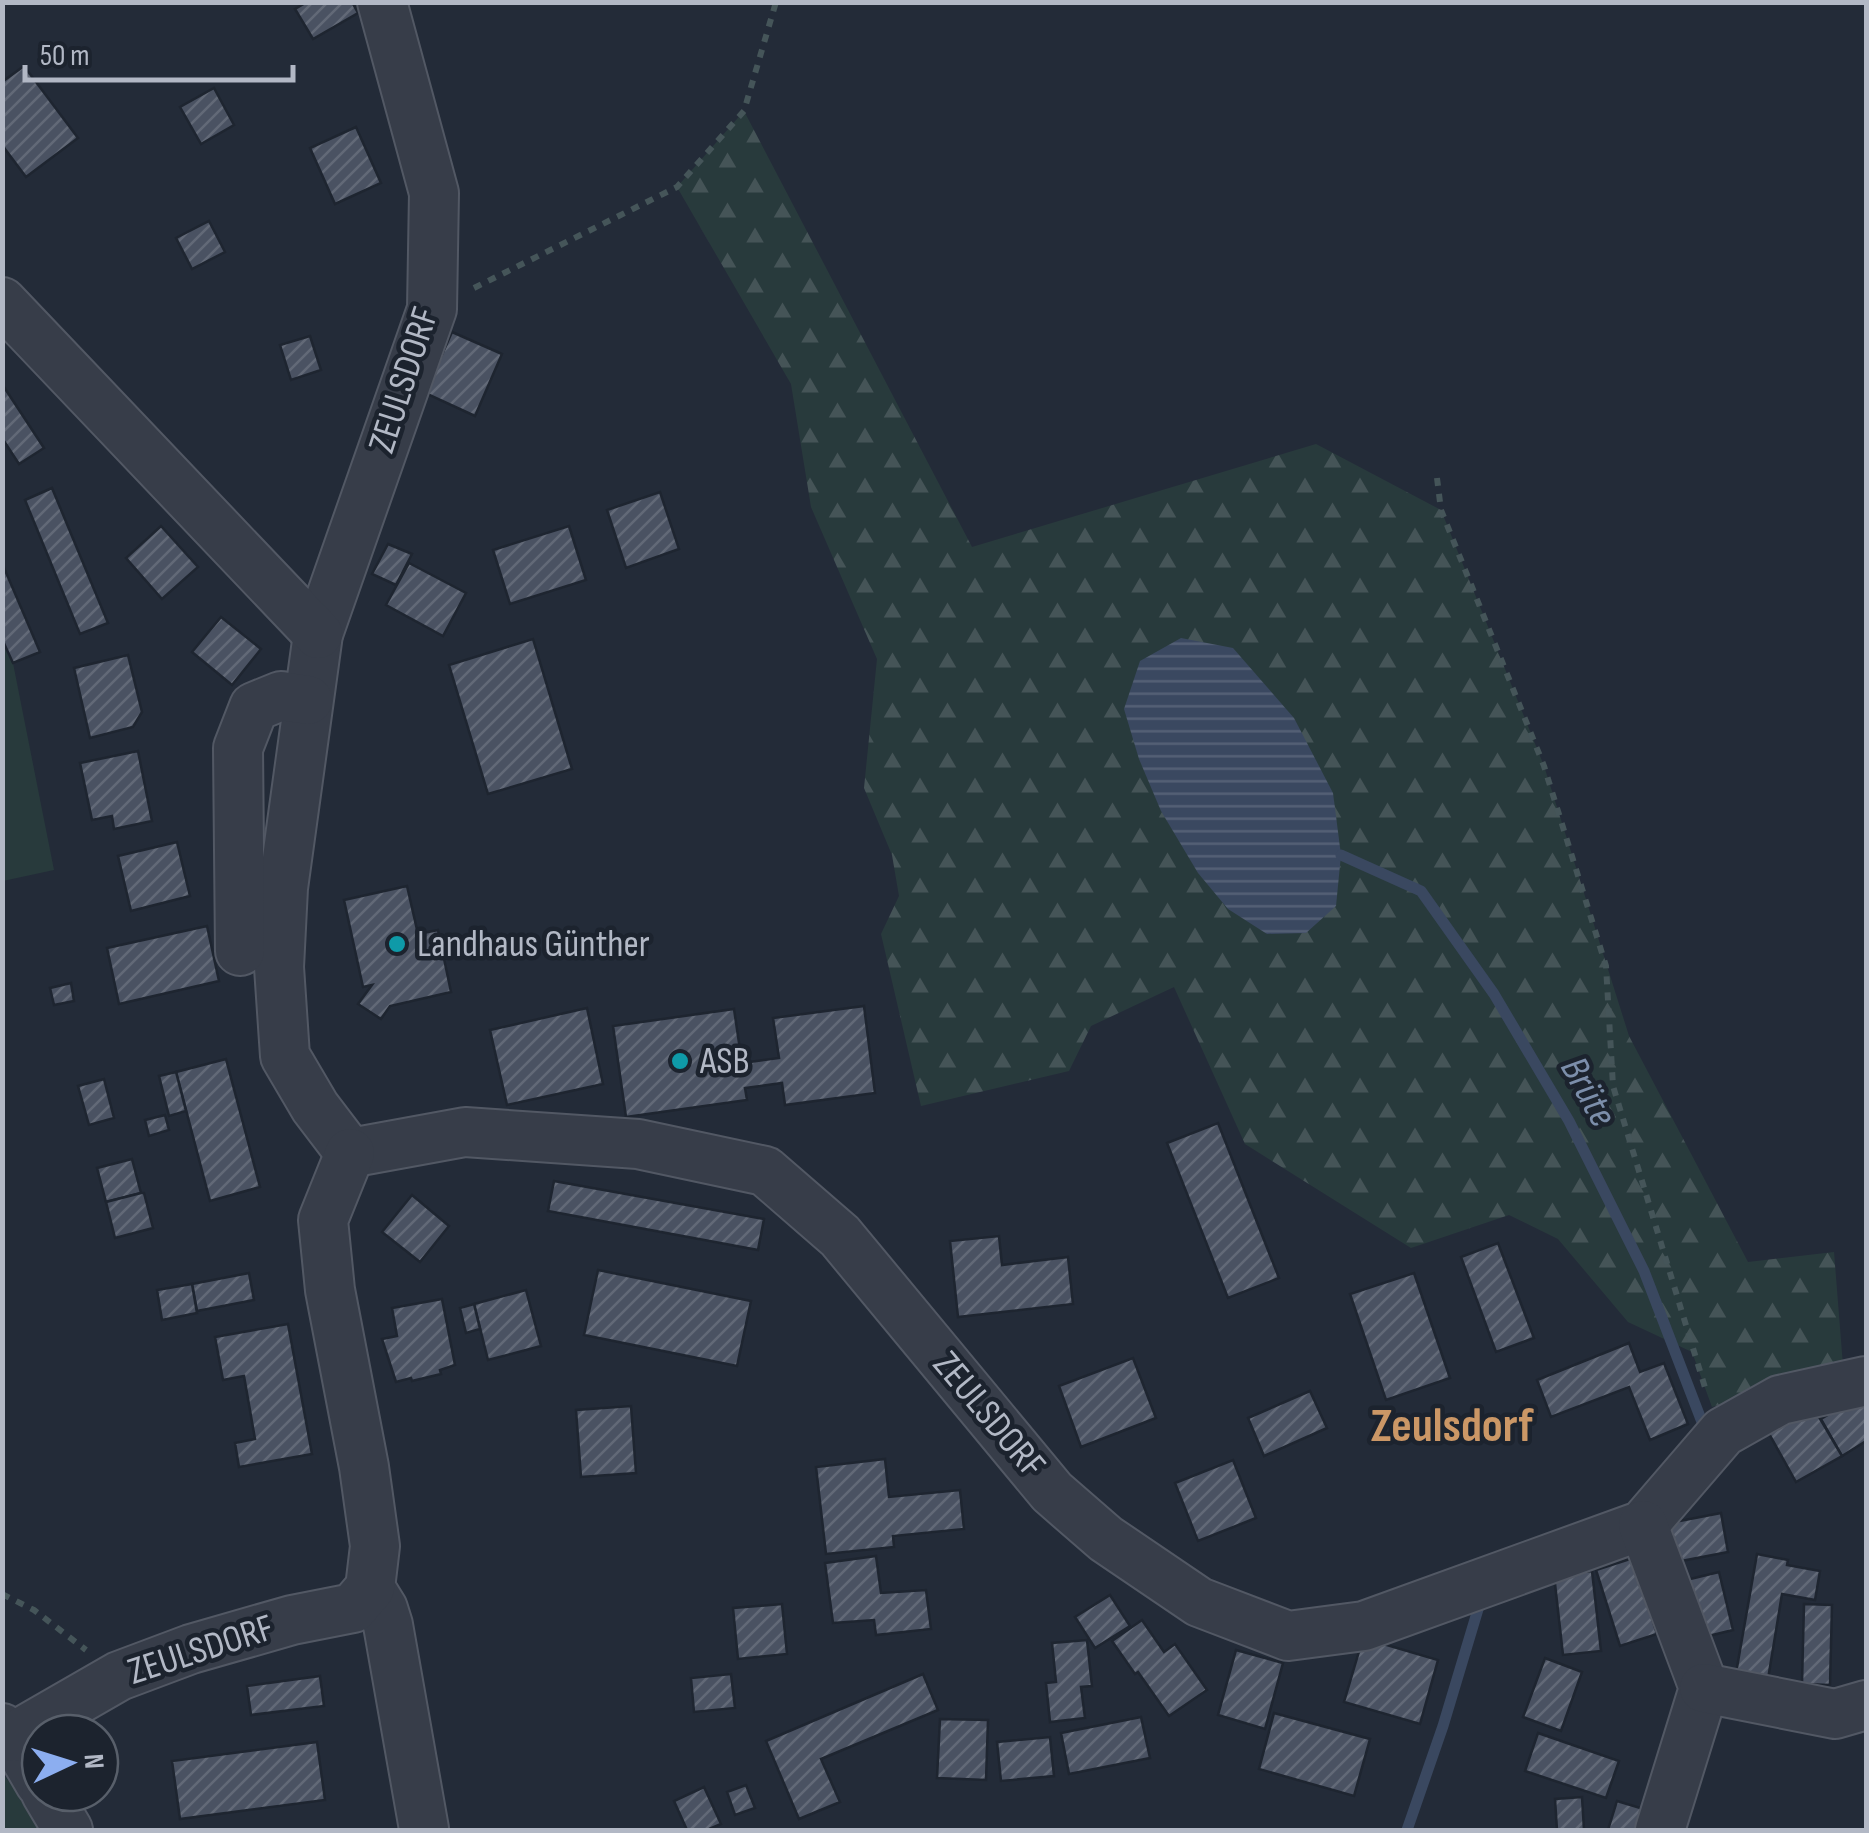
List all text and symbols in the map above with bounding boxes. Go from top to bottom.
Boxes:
scale bar [25,20,292,82]
text: 50 m [40,38,89,74]
street label: ZEULSDORF [359,302,449,458]
place label: Landhaus Günther [417,922,650,967]
marker: Landhaus Günther [386,933,408,955]
place label: ASB [699,1039,749,1084]
water label: Brüte [1549,1049,1627,1135]
marker: ASB [669,1050,691,1072]
street label: ZEULSDORF [923,1343,1055,1487]
district label: Zeulsdorf [1371,1398,1534,1455]
street label: ZEULSDORF [123,1605,279,1695]
north arrow [20,1713,120,1813]
text: N [76,1753,110,1770]

